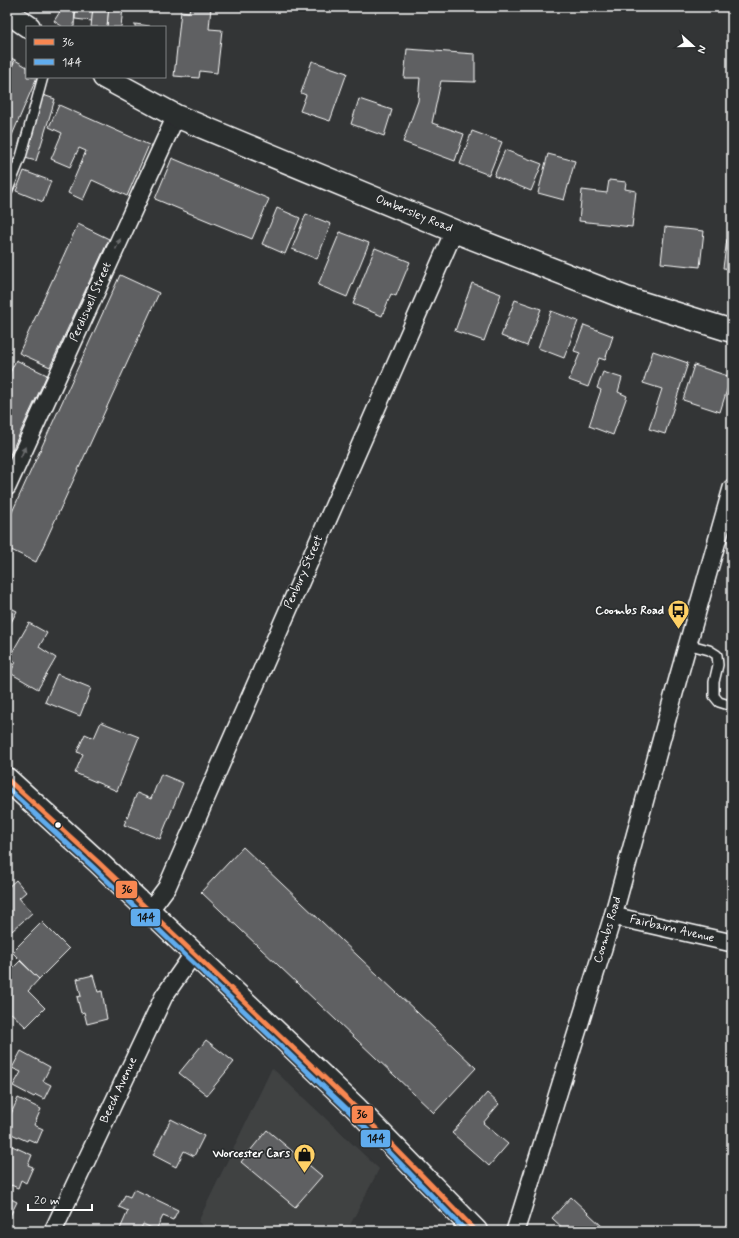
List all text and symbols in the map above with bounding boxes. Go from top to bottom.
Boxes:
legend [26,26,166,78]
north arrow [673,26,713,66]
text: 36 [62,35,74,51]
text: N [694,43,709,55]
text: 144 [62,55,82,71]
street label: Ombersley Road [373,191,455,237]
one-way arrow [115,239,121,250]
street label: Perdiswell Street [66,259,116,344]
one-way arrow [20,446,26,458]
street label: Penbury Street [281,532,328,611]
bus stop icon: Coombs Road [666,598,692,631]
place label: Coombs Road [595,603,664,619]
unlabelled marker [53,820,63,830]
line badge: 36 [115,880,138,899]
text: 36 [121,883,133,897]
street label: Coombs Road [590,895,626,965]
line badge: 144 [130,908,161,927]
text: 144 [137,911,156,925]
street label: Fairbairn Avenue [628,911,716,947]
street label: Beech Avenue [97,1054,141,1126]
line badge: 36 [351,1105,374,1124]
text: 36 [356,1108,368,1122]
line badge: 144 [360,1129,391,1148]
text: 144 [367,1132,386,1146]
shop icon: Worcester Cars [292,1141,318,1174]
place label: Worcester Cars [212,1146,291,1162]
scale bar [28,1186,92,1212]
text: 20 m [34,1193,60,1209]

